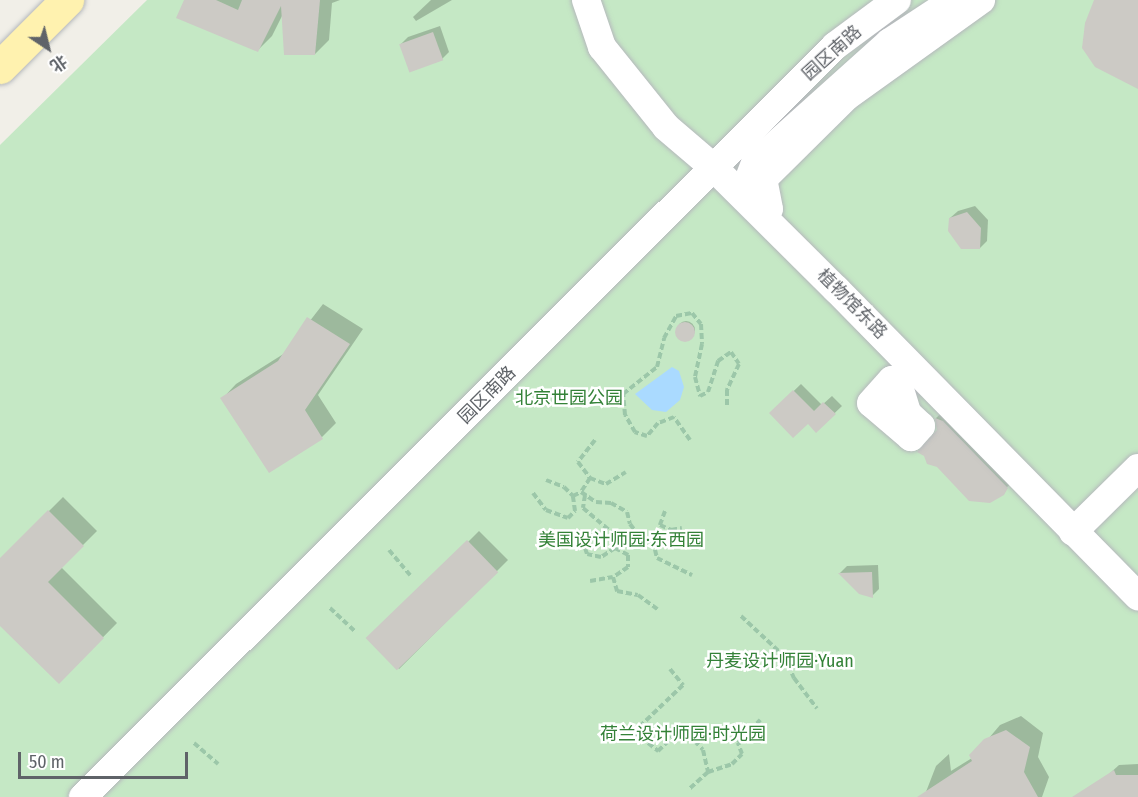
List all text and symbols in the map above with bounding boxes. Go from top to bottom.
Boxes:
north arrow [18,18,78,78]
street label: 园区南路 [798,21,866,85]
text: 北 [47,51,71,76]
street label: 植物馆东路 [813,265,891,343]
street label: 园区南路 [454,362,520,428]
park label: 北京世园公园 [515,387,623,409]
park label: 美国设计师园·东西园 [538,529,704,551]
park label: 丹麦设计师园·Yuan [707,650,853,672]
park label: 荷兰设计师园·时光园 [600,723,766,745]
scale bar [21,740,190,778]
text: 50 m [29,751,65,773]

